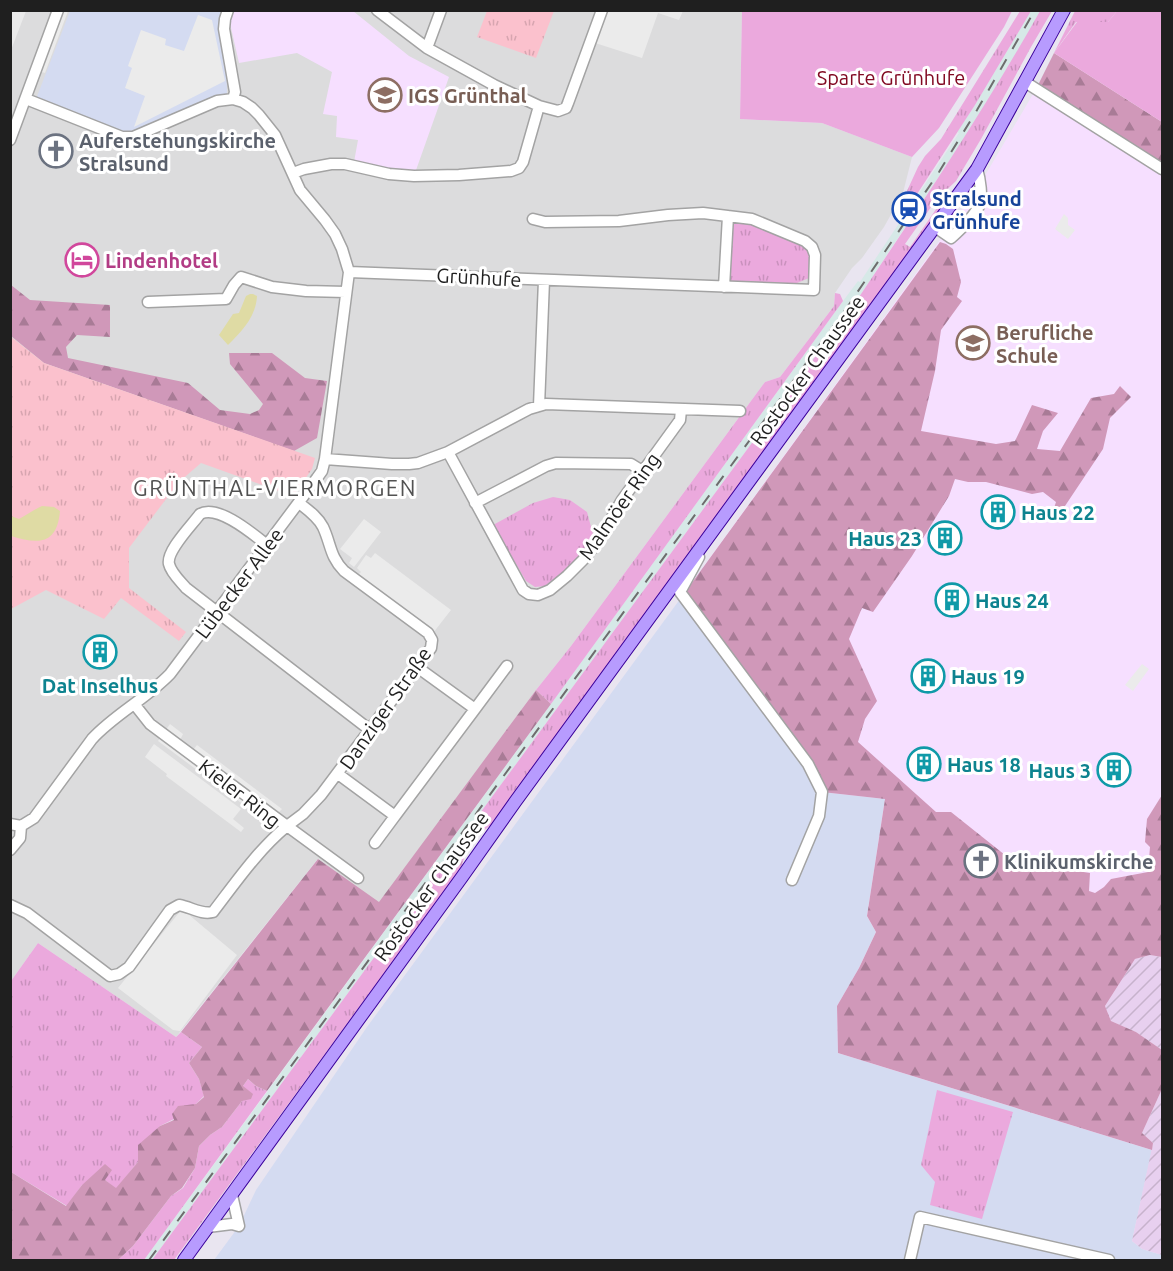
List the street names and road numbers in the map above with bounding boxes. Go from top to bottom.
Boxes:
street label: Grünhufe [436,263,522,291]
street label: Rostocker Chaussee [745,291,869,449]
street label: Malmöer Ring [574,448,664,564]
street label: Lübecker Allee [190,523,288,643]
street label: Danziger Straße [334,642,436,774]
street label: Kieler Ring [195,754,285,832]
street label: Rostocker Chaussee [369,807,493,965]

